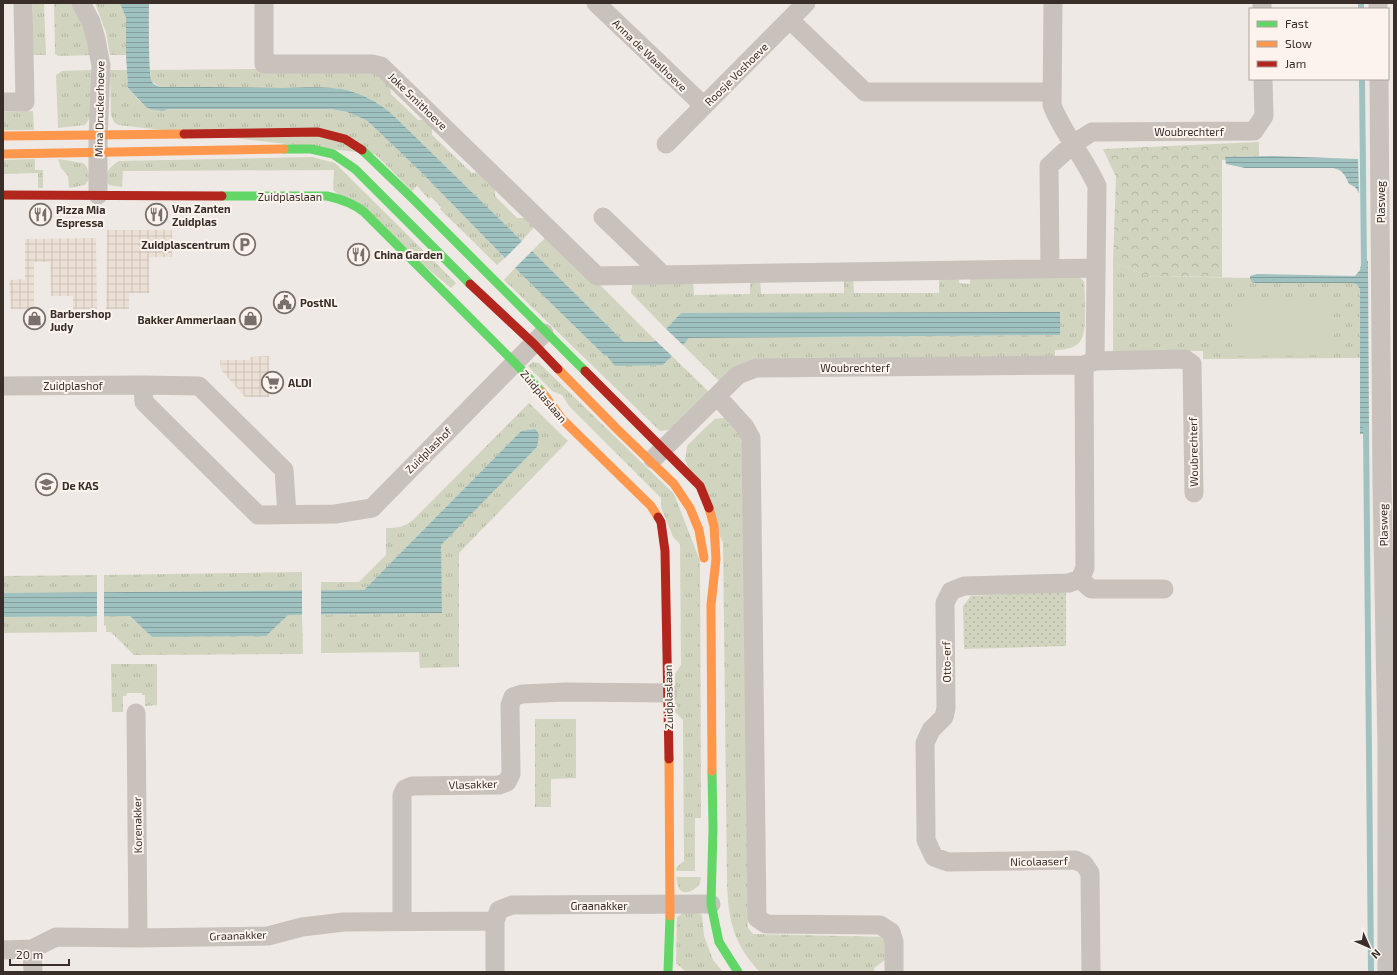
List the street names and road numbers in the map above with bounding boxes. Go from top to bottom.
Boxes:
street label: Anna de Waalhoeve [610,16,690,94]
street label: Roosje Voshoeve [702,40,771,109]
street label: Mina Druckerhoeve [92,61,106,157]
street label: Joke Smithoeve [386,70,450,132]
street label: Woubrechterf [1154,125,1225,138]
street label: Plasweg [1374,181,1387,223]
street label: Zuidplaslaan [258,190,322,203]
street label: Woubrechterf [820,361,891,374]
street label: Zuidplaslaan [518,367,570,425]
street label: Zuidplashof [43,379,104,392]
street label: Woubrechterf [1186,416,1200,487]
street label: Zuidplashof [402,424,454,476]
street label: Plasweg [1376,504,1390,546]
street label: Otto-erf [939,640,953,683]
street label: Zuidplaslaan [661,665,675,729]
street label: Vlasakker [448,777,498,791]
street label: Korenakker [130,796,144,853]
street label: Nicolaaserf [1010,854,1069,868]
street label: Graanakker [570,899,628,912]
street label: Graanakker [209,927,267,942]

